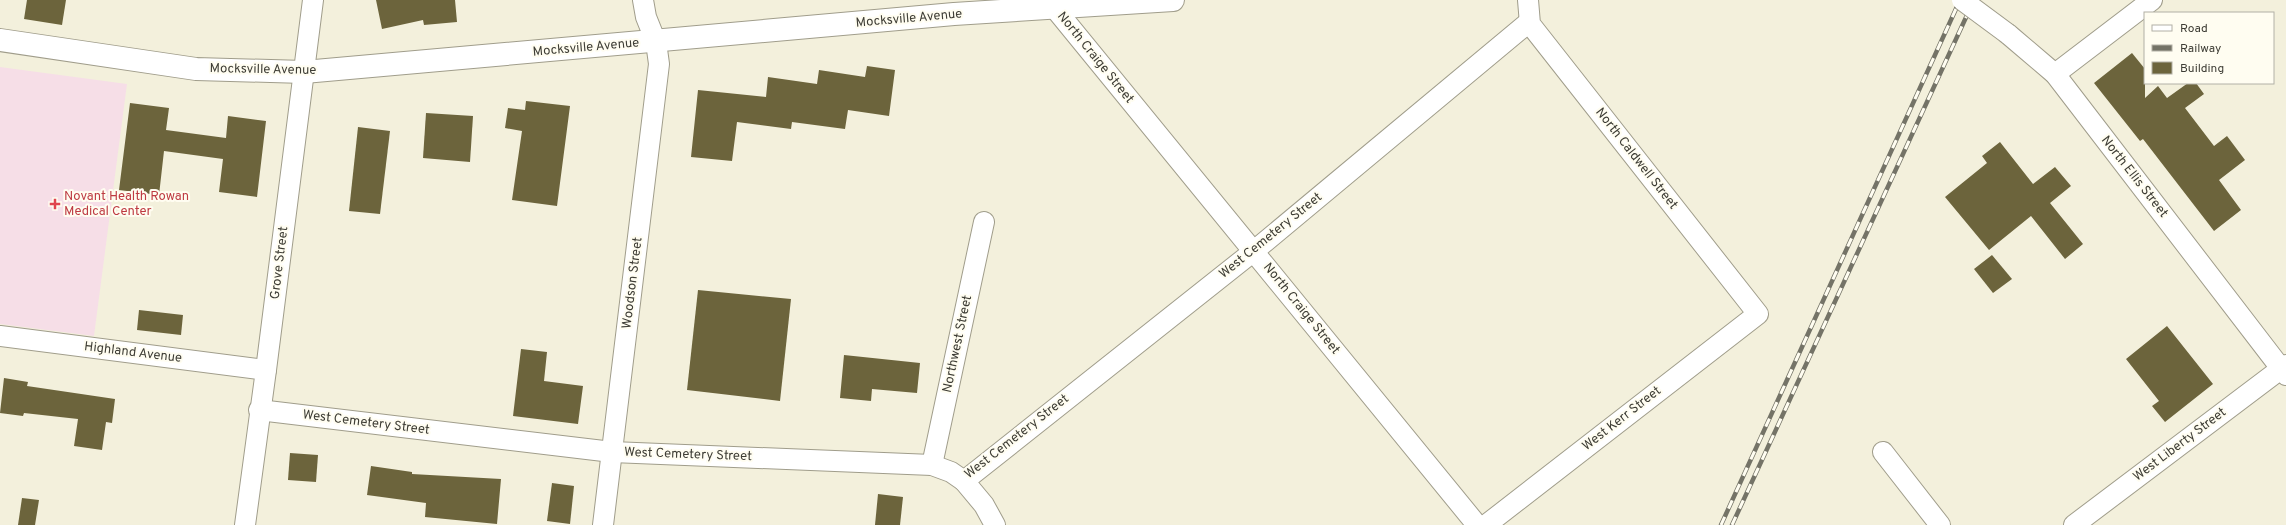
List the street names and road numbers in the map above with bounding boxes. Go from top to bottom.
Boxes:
street label: Mocksville Avenue [855,6,963,32]
street label: North Craige Street [1053,9,1137,107]
street label: Mocksville Avenue [532,35,640,61]
street label: Mocksville Avenue [210,61,316,79]
street label: North Caldwell Street [1591,105,1681,213]
street label: North Ellis Street [2097,133,2171,221]
street label: West Cemetery Street [1216,189,1326,282]
street label: Grove Street [268,226,292,300]
street label: Woodson Street [619,236,647,330]
street label: North Craige Street [1259,260,1343,358]
street label: Northwest Street [940,294,976,394]
street label: Highland Avenue [83,339,183,367]
street label: West Kerr Street [1579,383,1665,455]
street label: West Cemetery Street [962,391,1072,483]
street label: West Liberty Street [2130,405,2230,485]
street label: West Cemetery Street [302,407,431,439]
street label: West Cemetery Street [624,445,752,465]

